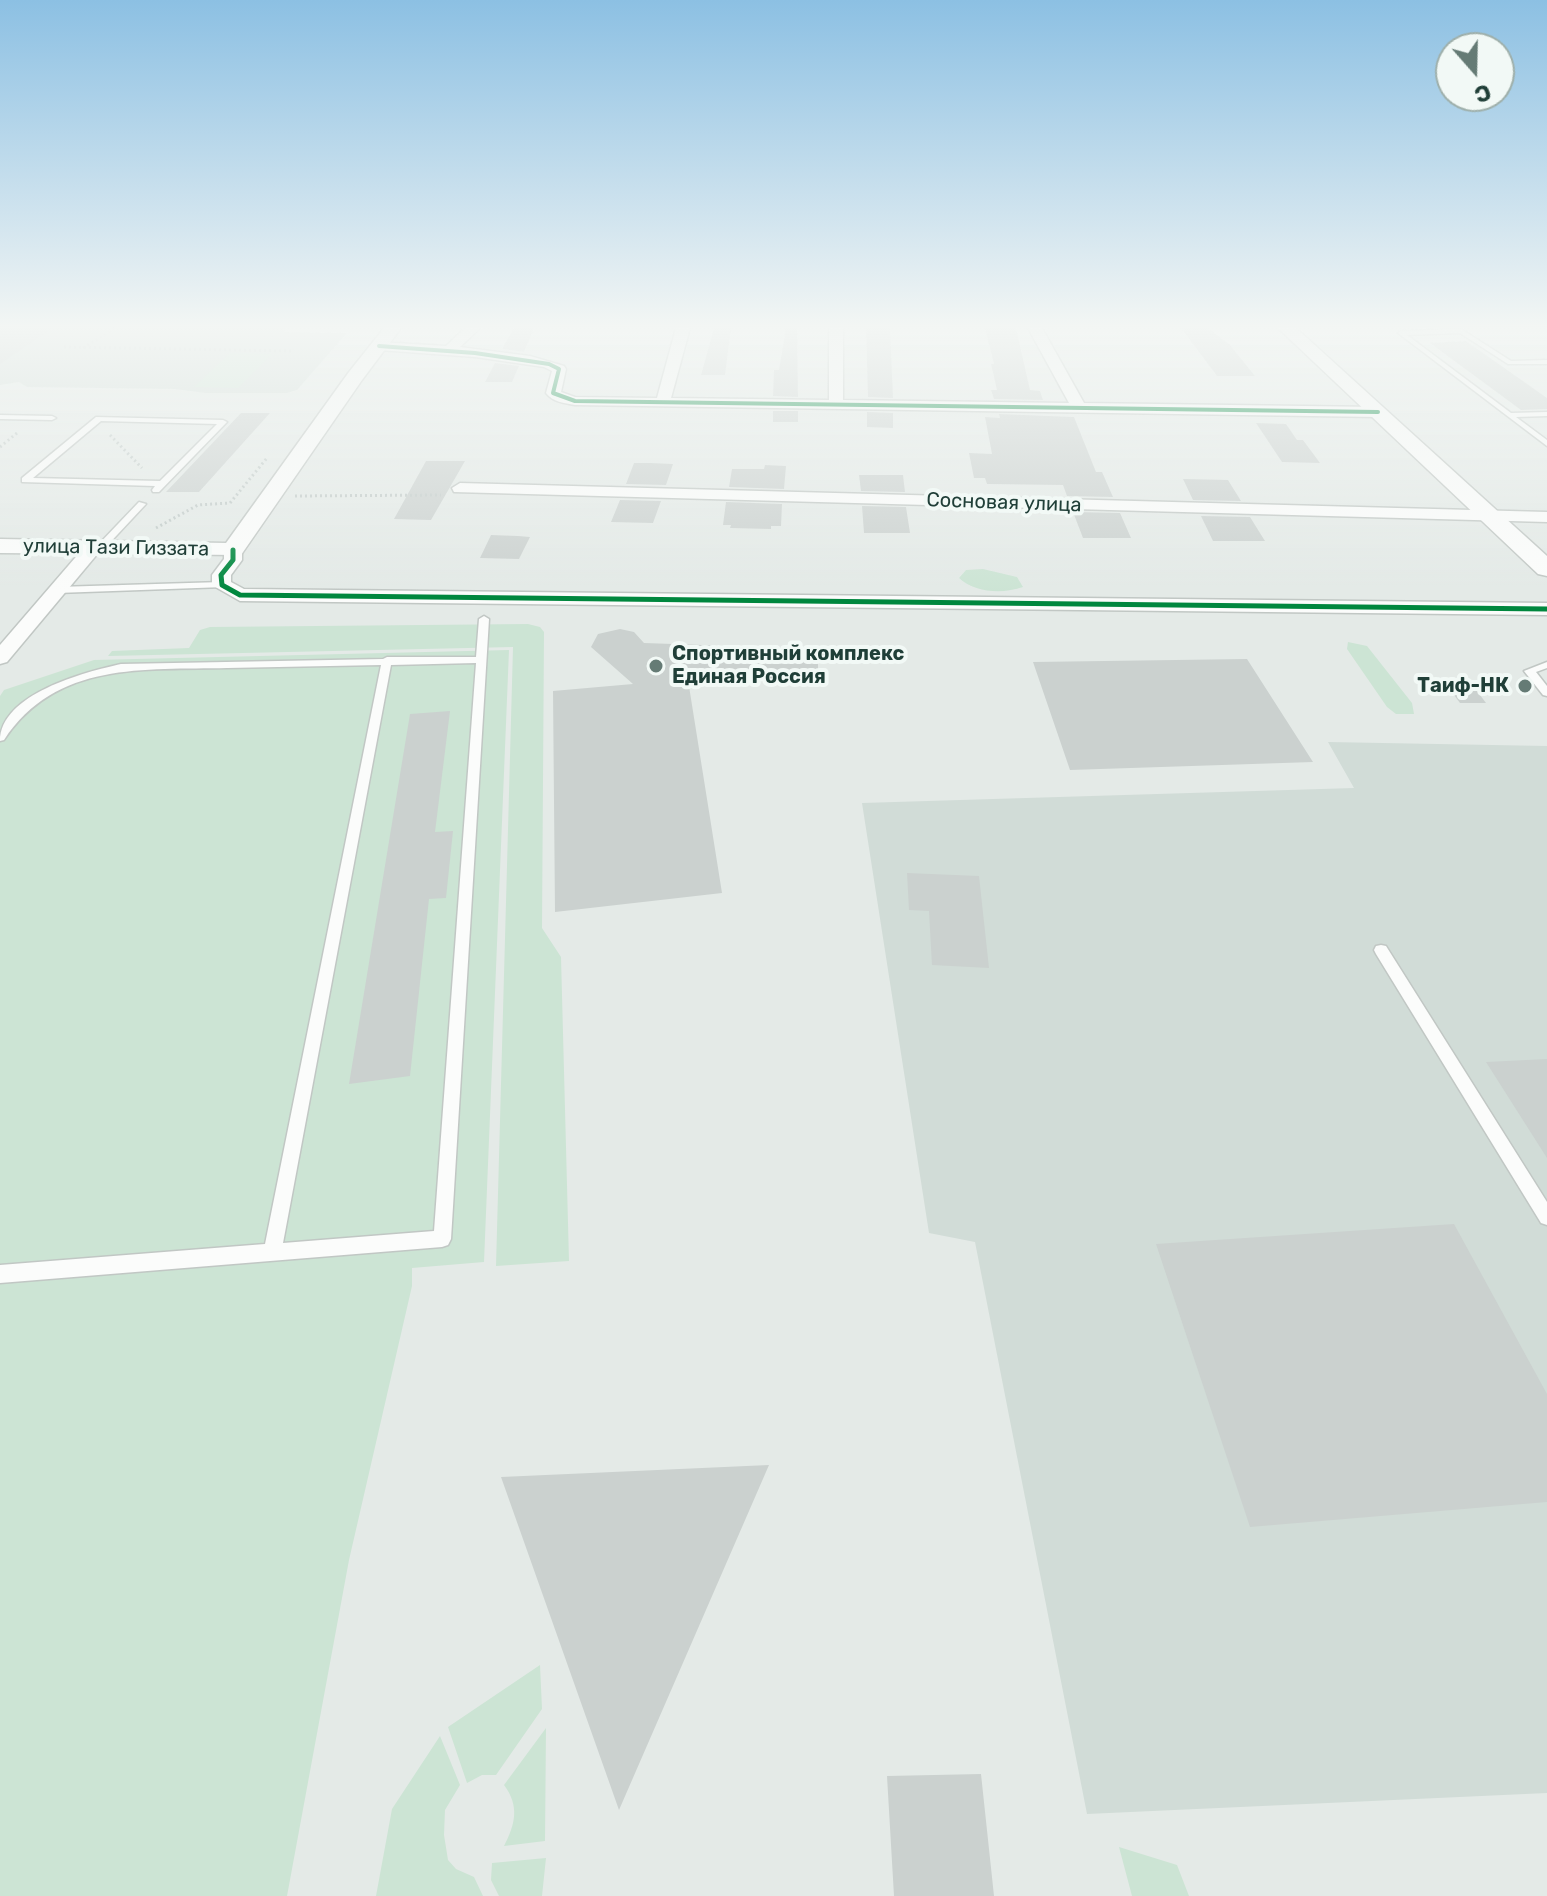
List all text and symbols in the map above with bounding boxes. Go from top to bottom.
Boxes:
north arrow [1435,32,1515,112]
text: С [1471,78,1495,108]
street label: Сосновая улица [926,488,1082,518]
street label: улица Тази Гиззата [23,534,209,562]
place label: Спортивный комплекс Единая Россия [672,642,904,689]
marker: Спортивный комплекс Единая Россия [647,657,665,675]
place label: Таиф-НК [1417,674,1509,698]
marker: Таиф-НК [1516,677,1534,695]

